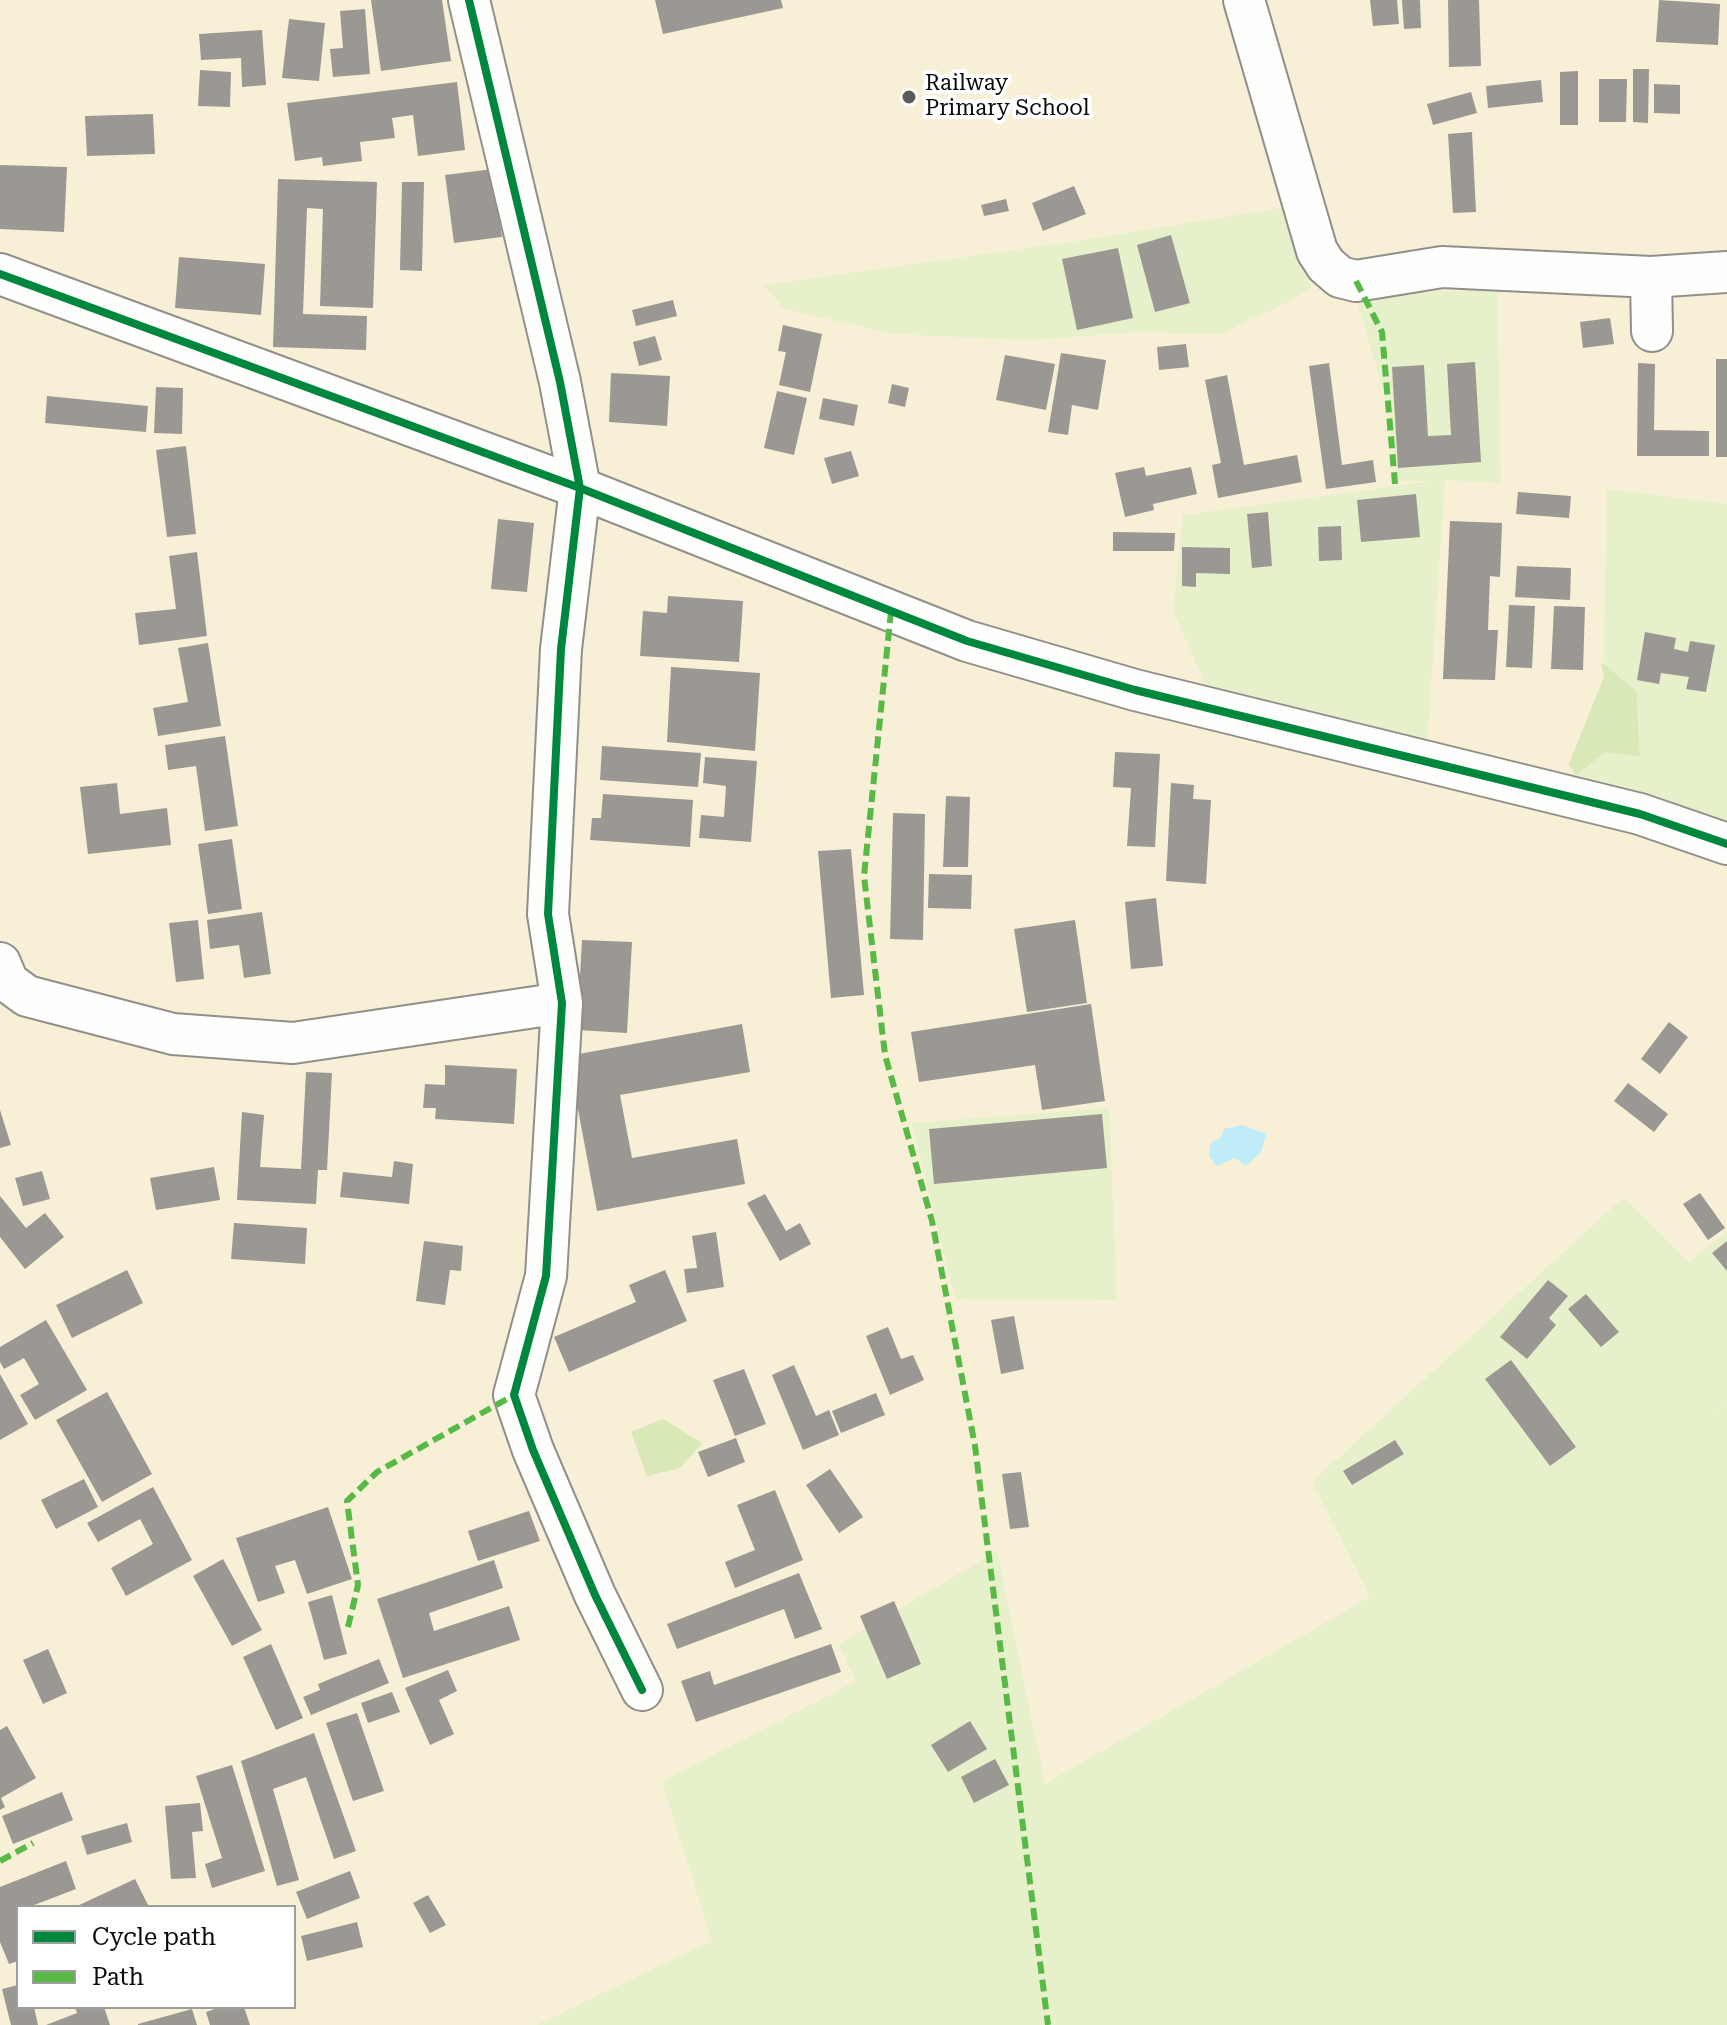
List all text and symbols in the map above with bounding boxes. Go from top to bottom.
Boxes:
place label: Railway Primary School [925,71,1090,122]
marker: Railway Primary School [900,88,918,106]
legend [16,1905,296,2009]
text: Cycle path [92,1923,216,1951]
text: Path [92,1963,144,1991]

